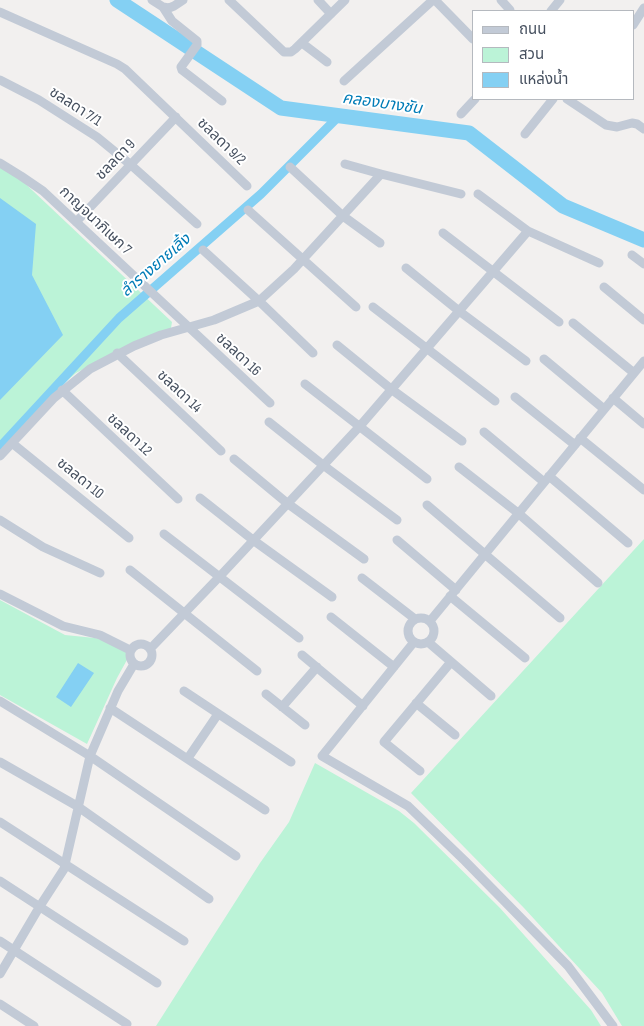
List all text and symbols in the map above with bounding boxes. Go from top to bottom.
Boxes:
legend [472,10,634,100]
text: ถนน [519,20,546,39]
text: สวน [519,45,544,64]
text: แหล่งน้ำ [519,70,568,89]
street label: ชลลดา 7/1 [46,83,104,131]
water label: คลองบางชัน [341,89,423,119]
street label: ชลลดา 9/2 [193,115,249,169]
street label: ชลลดา 9 [92,136,140,184]
street label: กาญจนาภิเษก 7 [55,183,135,259]
water label: ลำรางยายเลิ้ง [117,230,195,302]
street label: ชลลดา 16 [212,330,264,380]
street label: ชลลดา 14 [153,367,205,417]
street label: ชลลดา 12 [103,410,155,460]
street label: ชลลดา 10 [53,455,107,503]

